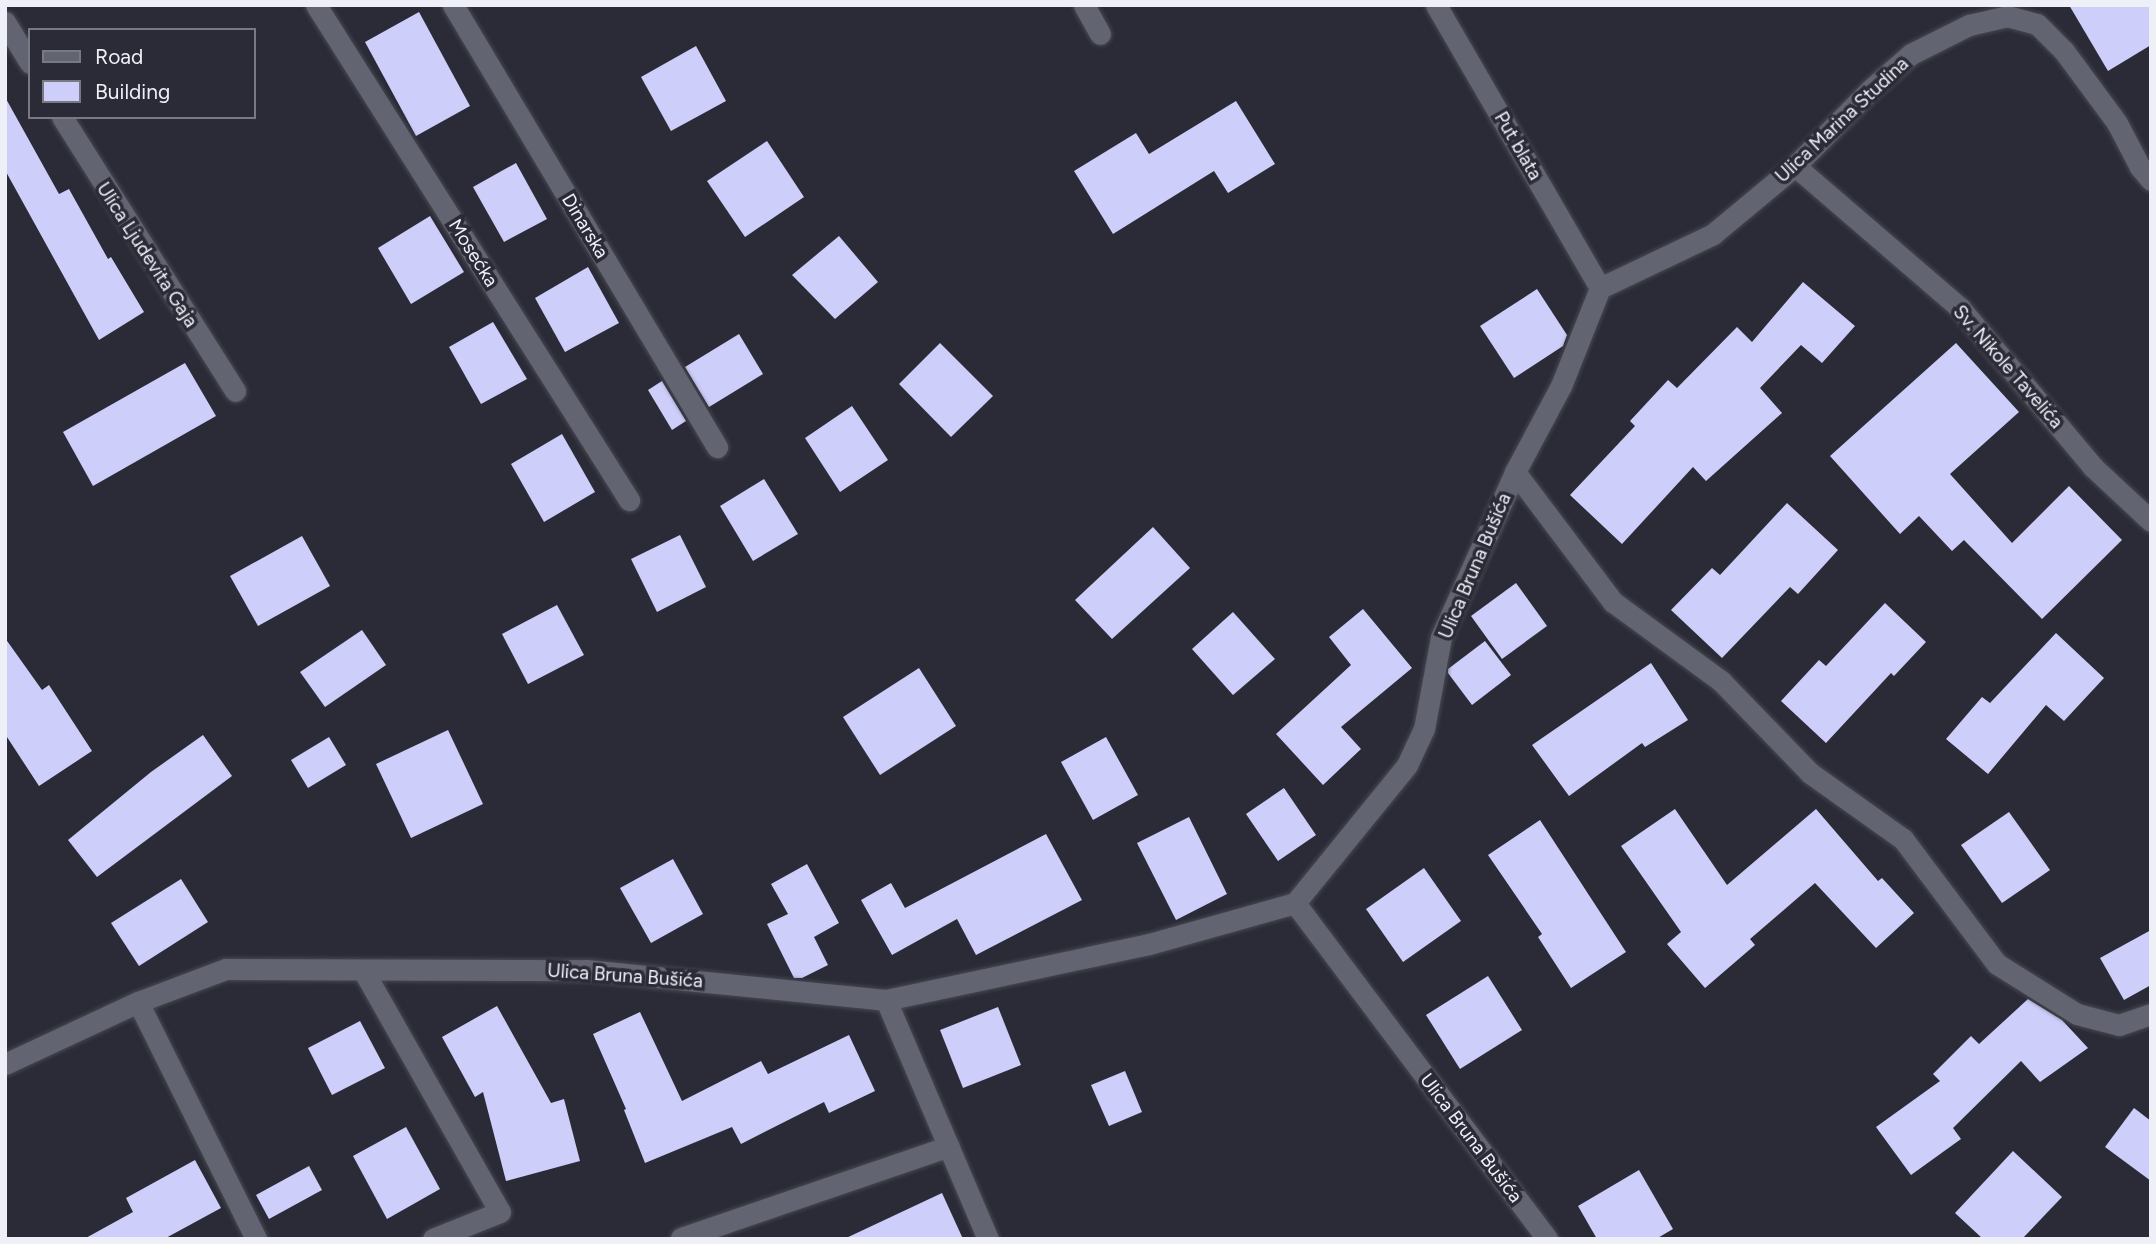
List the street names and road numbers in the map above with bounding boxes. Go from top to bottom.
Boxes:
street label: Ulica Marina Studina [1771,52,1913,188]
street label: Put blata [1489,108,1547,184]
street label: Ulica Ljudevita Gaja [92,178,202,332]
street label: Dinarska [557,189,613,263]
street label: Mosećka [443,215,503,291]
street label: Sv. Nikole Tavelića [1948,301,2068,433]
street label: Ulica Bruna Bušića [1434,490,1516,642]
street label: Ulica Bruna Bušića [546,959,704,993]
street label: Ulica Bruna Bušića [1415,1069,1527,1207]

